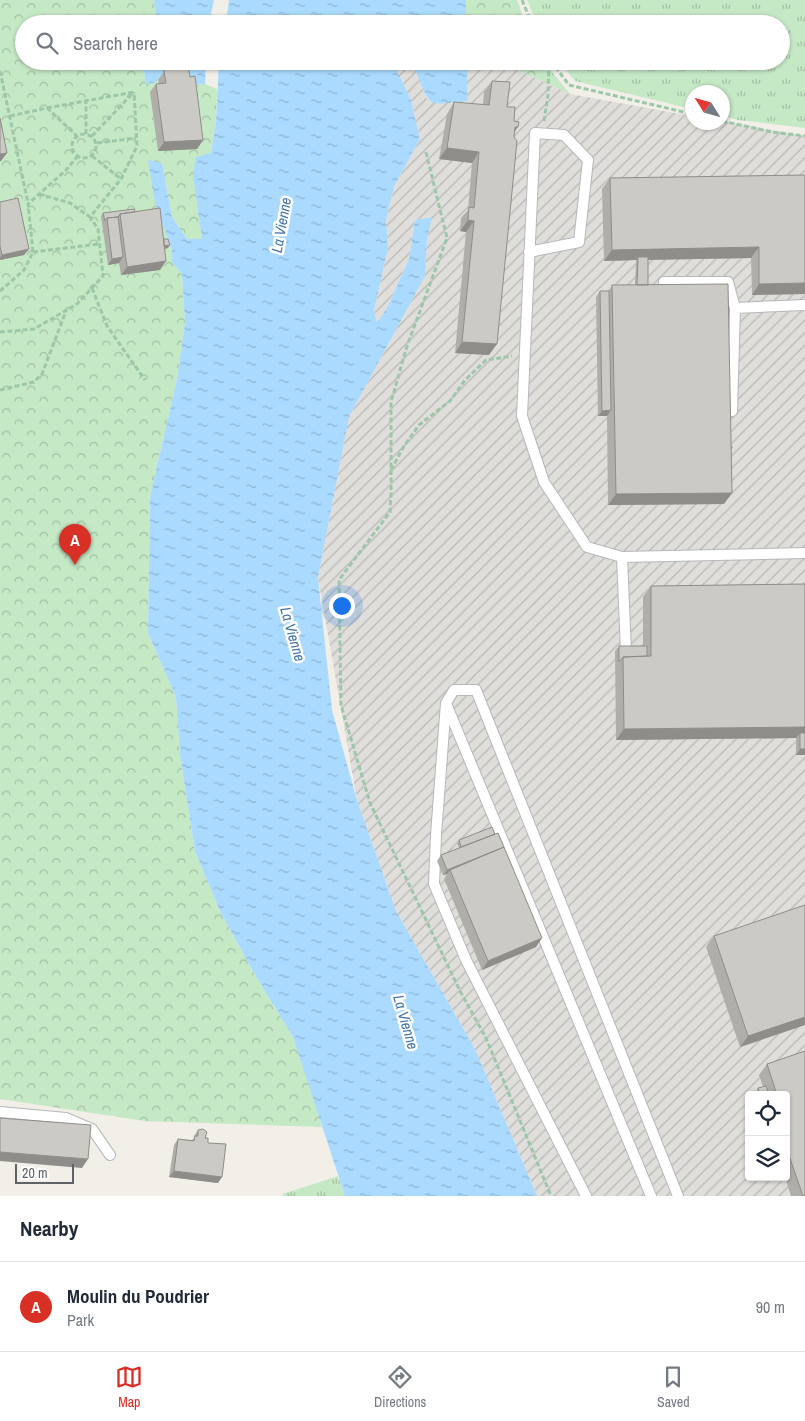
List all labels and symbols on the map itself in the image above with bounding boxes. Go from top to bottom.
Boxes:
north arrow [685,85,730,130]
water label: La Vienne [266,196,296,254]
pin: A [59,524,91,565]
your location [329,593,355,619]
water label: La Vienne [275,604,311,664]
water label: La Vienne [388,992,424,1052]
scale bar [15,1161,74,1184]

